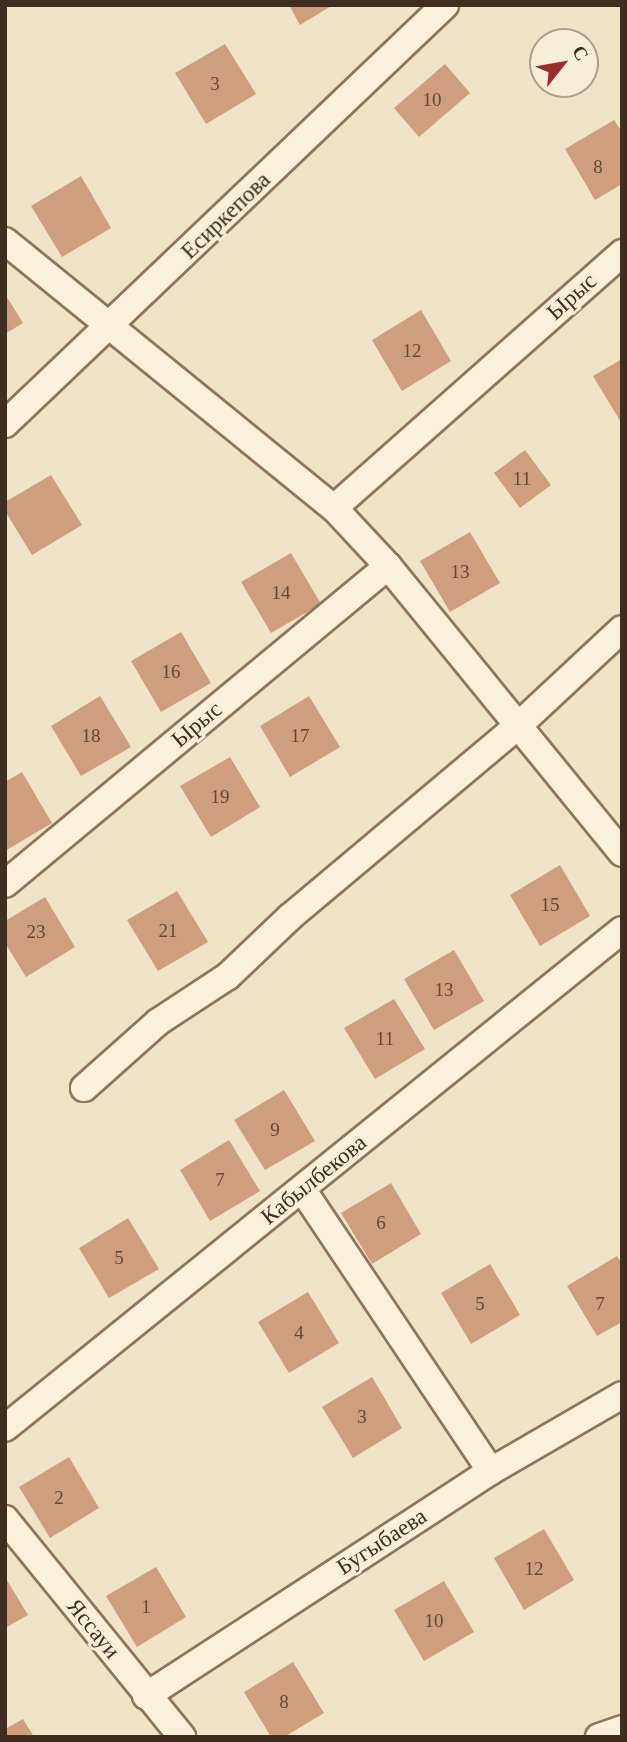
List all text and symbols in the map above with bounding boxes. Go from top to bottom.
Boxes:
north arrow [529,28,599,98]
text: С [568,42,593,64]
house number: 3 [210,73,220,95]
house number: 10 [422,89,442,111]
house number: 8 [593,156,603,178]
street label: Есиркепова [176,167,276,265]
street label: Ырыс [542,268,602,326]
house number: 12 [402,340,421,362]
house number: 11 [513,468,531,490]
house number: 13 [450,561,470,583]
house number: 14 [272,582,290,604]
house number: 16 [162,661,180,683]
street label: Ырыс [166,696,228,754]
house number: 18 [82,725,100,747]
house number: 17 [290,725,309,747]
house number: 19 [210,786,230,808]
house number: 15 [540,894,560,916]
house number: 21 [158,920,178,942]
house number: 23 [27,921,46,943]
house number: 13 [435,979,454,1001]
house number: 11 [376,1028,394,1050]
house number: 9 [270,1119,280,1141]
street label: Кабылбекова [256,1129,372,1231]
house number: 7 [215,1169,225,1191]
house number: 6 [376,1212,386,1234]
house number: 5 [114,1247,124,1269]
house number: 5 [475,1293,485,1315]
house number: 7 [595,1293,605,1315]
house number: 4 [294,1322,304,1344]
house number: 3 [357,1406,367,1428]
house number: 2 [54,1487,64,1509]
street label: Бугыбаева [332,1503,432,1581]
house number: 12 [524,1558,544,1580]
street label: Яссауи [61,1594,125,1664]
house number: 1 [141,1596,151,1618]
house number: 10 [424,1610,444,1632]
house number: 8 [279,1691,289,1713]

